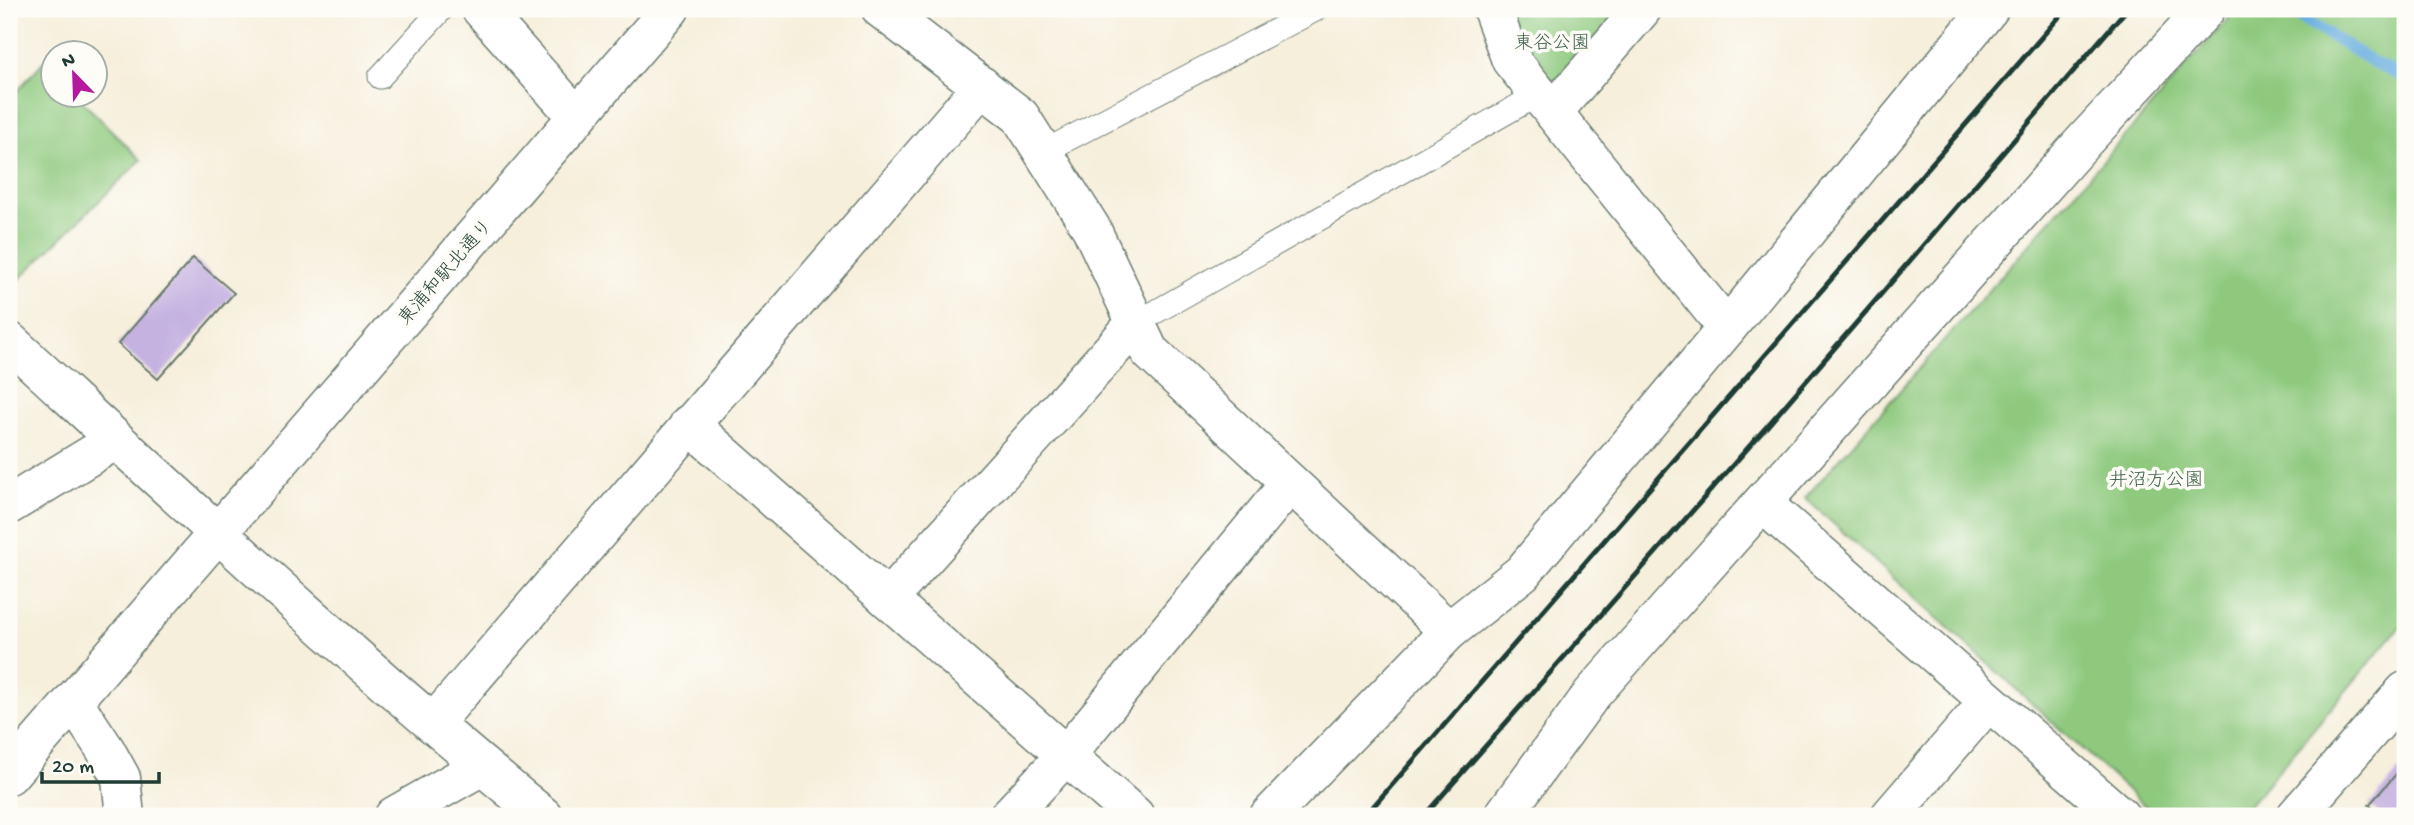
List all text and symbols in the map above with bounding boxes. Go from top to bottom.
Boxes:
park label: 東谷公園 [1514,32,1590,56]
north arrow [38,38,108,108]
text: N [59,49,79,75]
street label: 東浦和駅北通り [394,215,499,331]
park label: 井沼方公園 [2108,469,2204,493]
scale bar [42,741,159,785]
text: 20 m [52,756,94,781]

